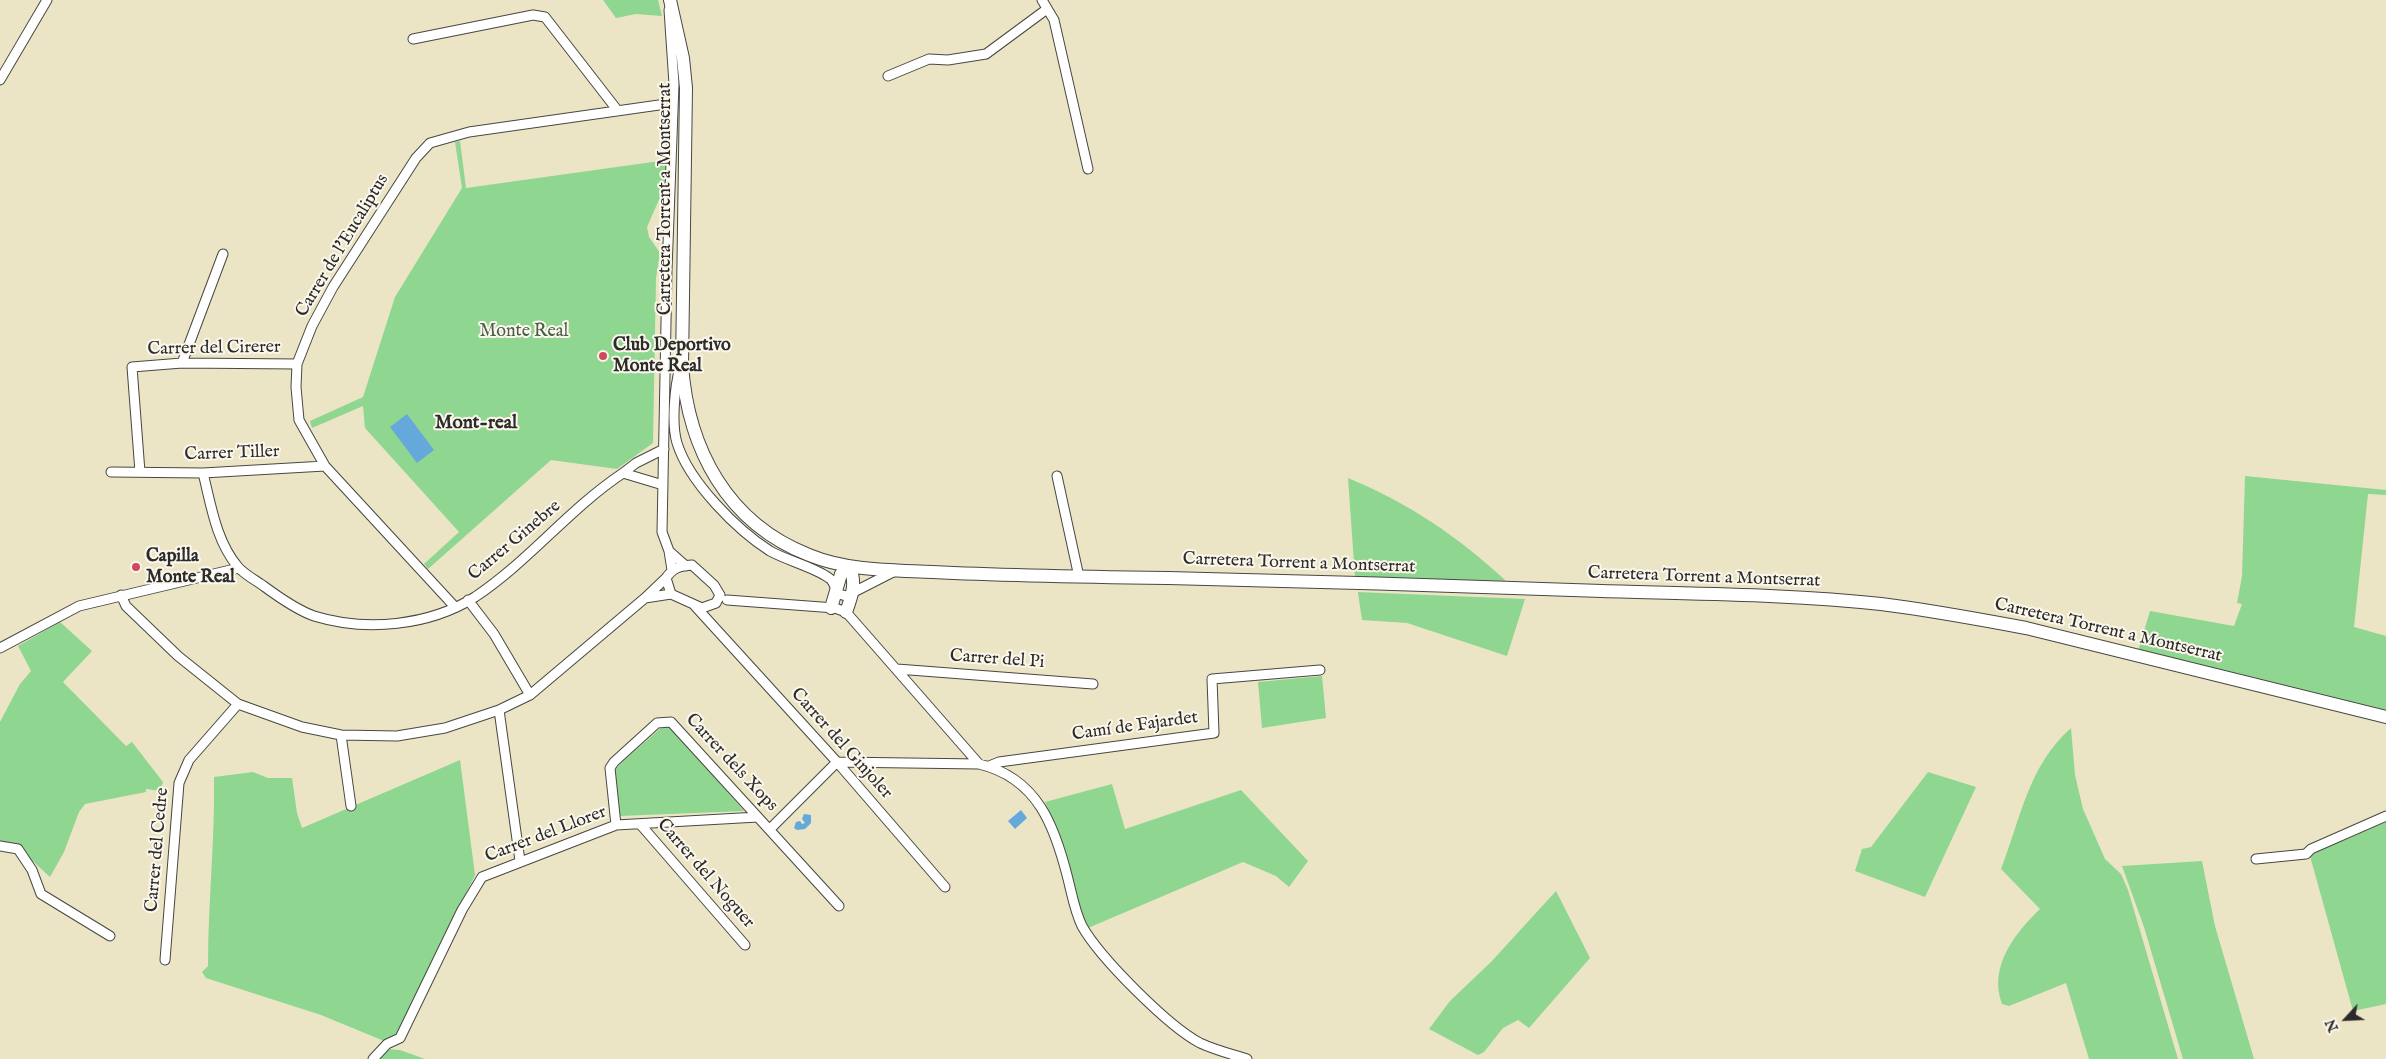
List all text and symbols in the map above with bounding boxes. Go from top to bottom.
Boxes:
street label: Carretera Torrent a Montserrat [655,83,677,315]
street label: Carrer de l'Eucaliptus [292,171,394,321]
park label: Monte Real [480,321,568,343]
place label: Club Deportivo Monte Real [613,335,731,378]
street label: Carrer del Cirerer [147,337,281,361]
marker: Club Deportivo Monte Real [597,350,609,362]
district label: Mont-real [435,413,517,435]
street label: Carrer Tiller [184,442,280,466]
street label: Carrer Ginebre [464,496,566,586]
place label: Capilla Monte Real [146,546,235,588]
street label: Carretera Torrent a Montserrat [1182,549,1416,579]
marker: Capilla Monte Real [130,561,142,573]
street label: Carretera Torrent a Montserrat [1587,563,1821,593]
street label: Carretera Torrent a Montserrat [1992,594,2224,668]
street label: Carrer del Pi [949,646,1045,674]
street label: Carrer del Ginjoler [786,684,896,804]
street label: Camí de Fajardet [1071,707,1199,747]
street label: Carrer dels Xops [680,710,782,816]
street label: Carrer del Cedre [142,787,174,913]
street label: Carrer del Llorer [482,802,610,868]
street label: Carrer del Noguer [652,815,758,933]
north arrow [2321,994,2371,1044]
text: N [2322,1016,2343,1035]

